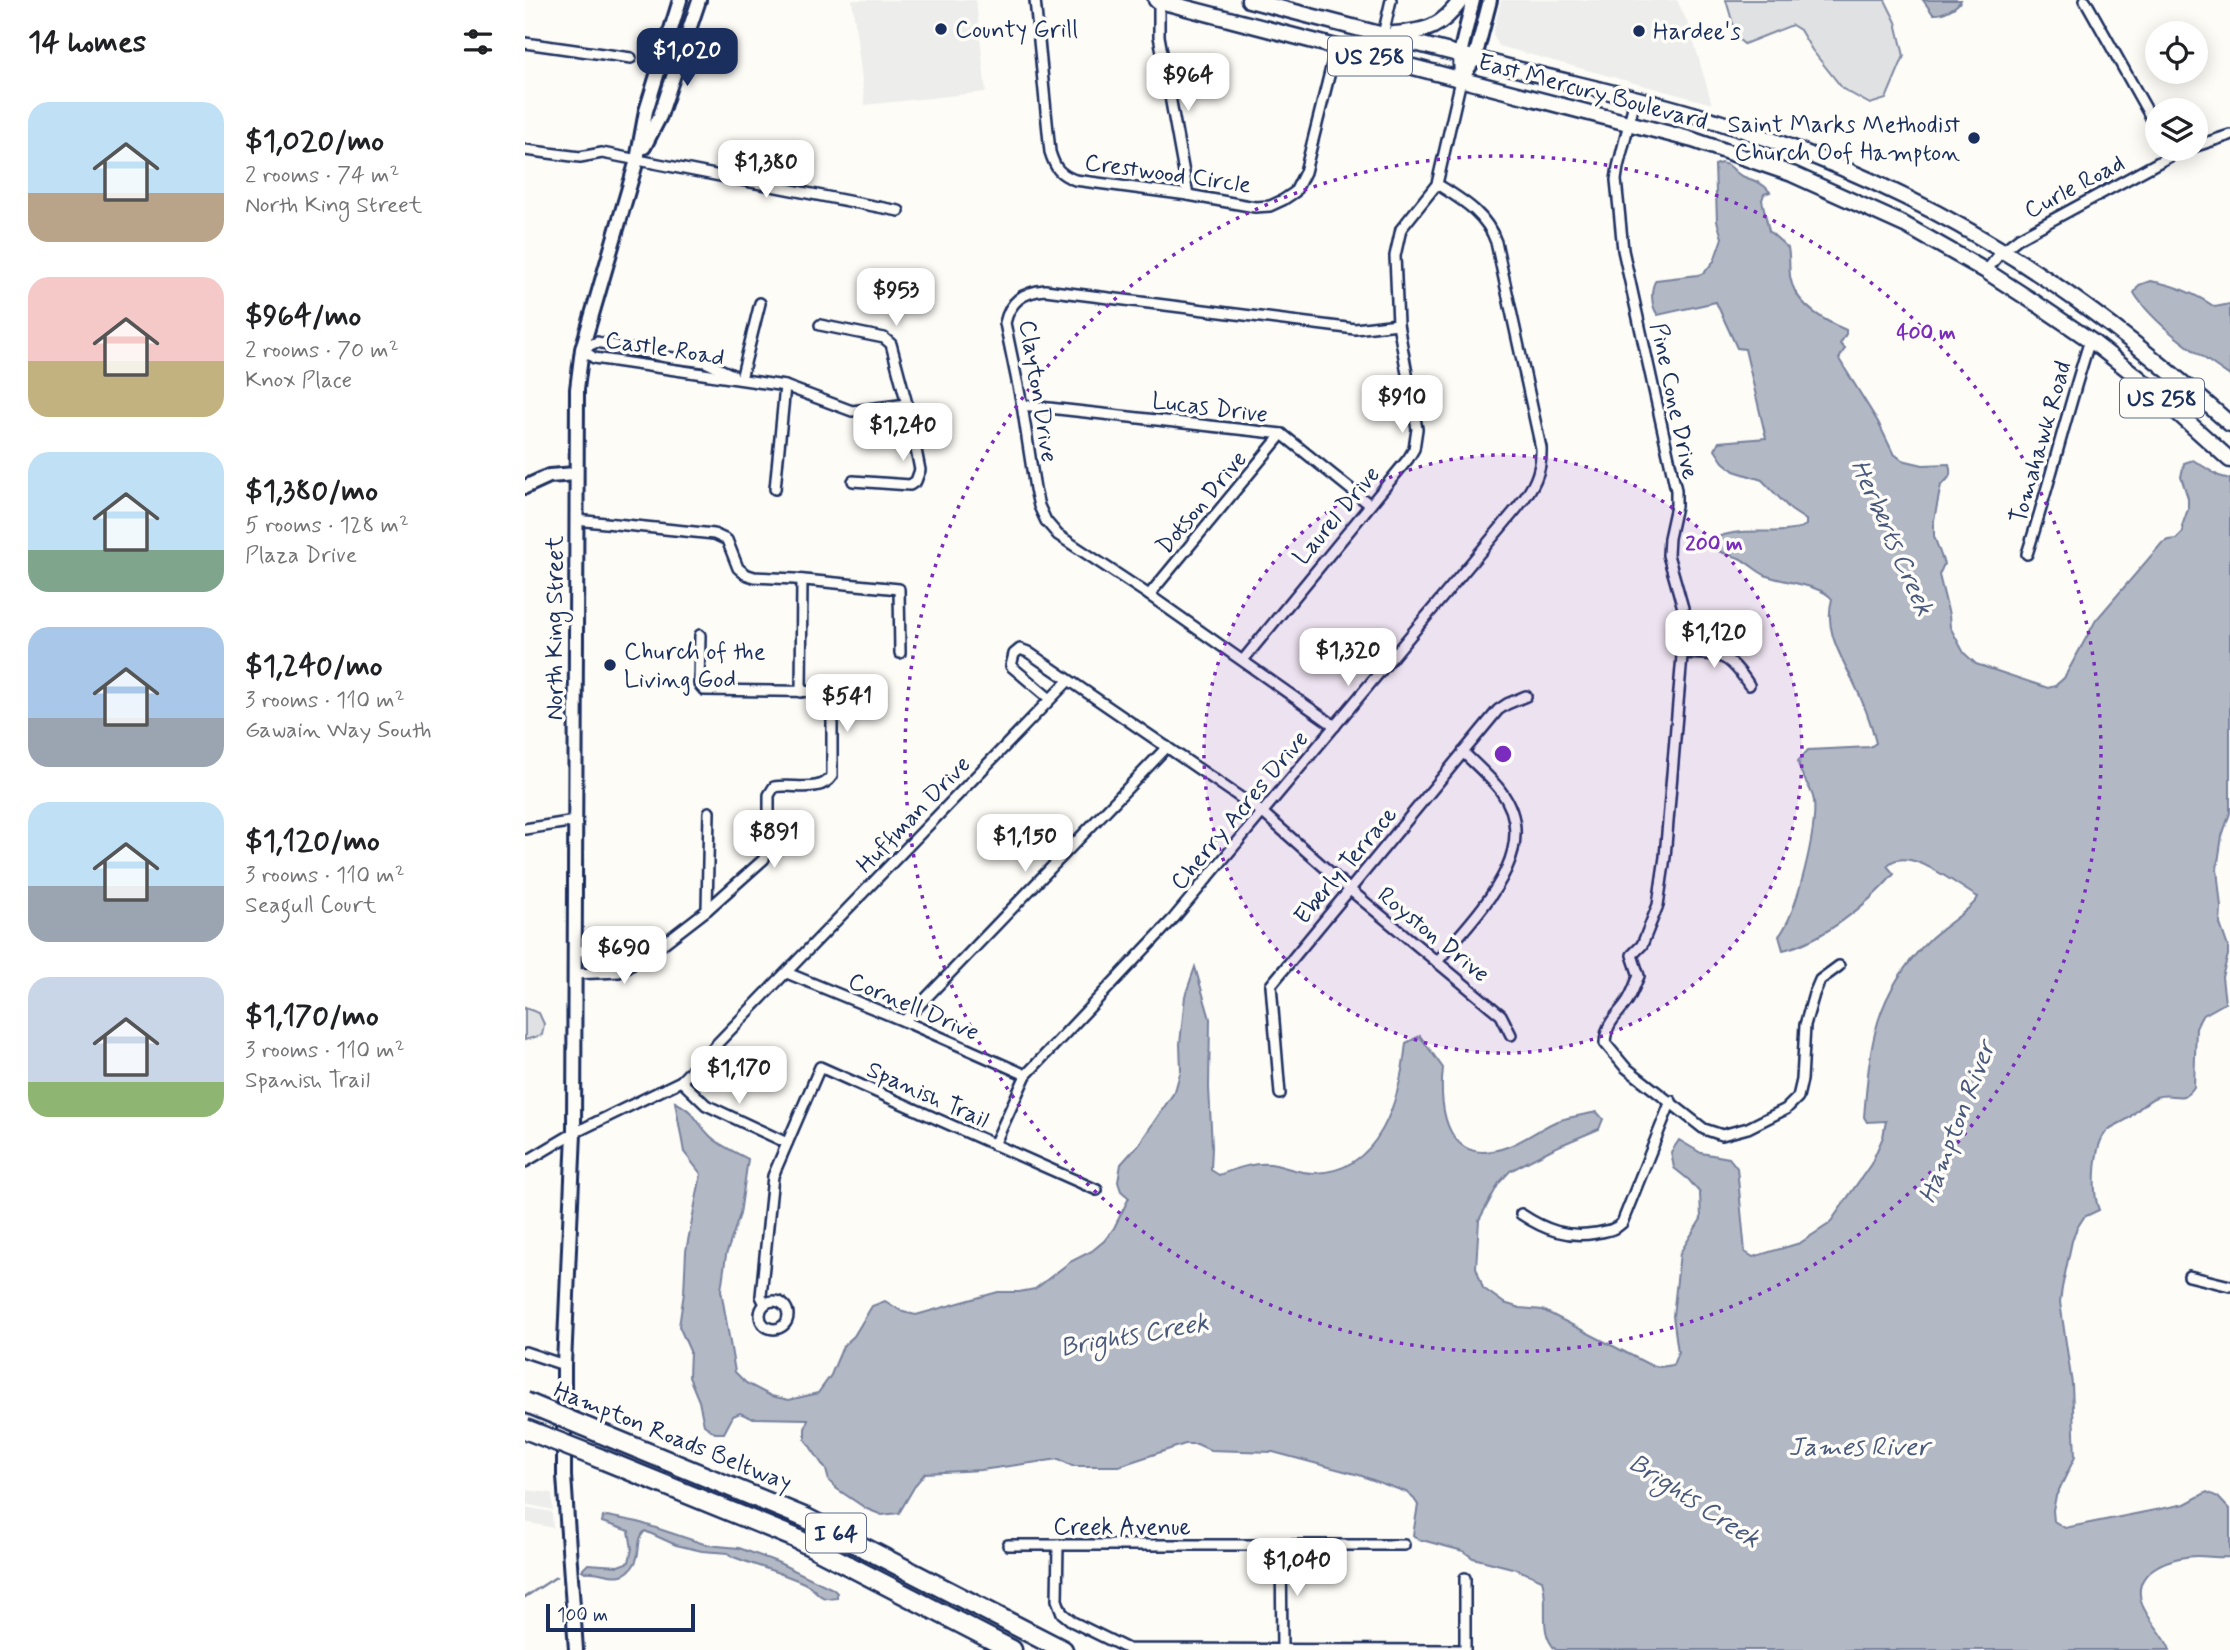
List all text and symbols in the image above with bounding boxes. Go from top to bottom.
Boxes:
place label: County Grill [955,15,1078,46]
place label: Hardee's [1653,17,1741,48]
marker: County Grill [933,21,949,37]
map controls [2145,21,2208,161]
button: locate [2145,21,2208,84]
text: 14 homes [28,23,146,62]
icon: filters [459,23,497,61]
marker: Hardee's [1631,23,1647,39]
pin: $1,020 [630,28,744,88]
text: $1,020 [653,36,721,66]
road number: US 258 [1328,36,1412,76]
street label: East Mercury Boulevard [1474,47,1711,138]
pin: $964 [1147,54,1229,113]
text: $964 [1162,61,1214,91]
button: layers [2145,98,2208,161]
place label: Saint Marks Methodist Church Oof Hampton [1728,110,1960,169]
text: $1,020/mo [245,122,384,161]
icon: home [84,130,168,214]
marker: Saint Marks Methodist Church Oof Hampton [1966,130,1982,146]
pin: $1,380 [709,140,823,200]
street label: Crestwood Circle [1083,147,1253,202]
text: $1,380 [734,148,798,178]
street label: Curle Road [2019,148,2130,227]
text: 2 rooms · 74 m² [245,161,400,191]
text: North King Street [245,191,422,221]
pin: $953 [855,268,937,328]
text: $953 [873,276,919,306]
text: $964/mo [245,297,361,336]
icon: home [84,305,168,389]
street label: Clayton Drive [1011,318,1064,465]
text: 400 m [1896,319,1956,347]
street label: Pine Cone Drive [1642,320,1705,482]
street label: Castle Road [603,325,727,374]
text: 2 rooms · 70 m² [245,336,399,366]
street label: Tomahawk Road [2003,358,2079,527]
text: Knox Place [245,366,352,396]
pin: $910 [1361,376,1443,435]
road number: US 258 [2120,378,2204,418]
text: $910 [1378,383,1426,413]
street label: Lucas Drive [1150,386,1269,431]
pin: $1,240 [846,404,960,463]
text: $1,240 [869,411,937,441]
street label: Dotson Drive [1150,445,1255,561]
water label: Herberts Creek [1842,454,1941,621]
street label: Laurel Drive [1287,460,1388,572]
text: $1,380/mo [245,472,378,511]
icon: home [84,480,168,564]
text: 5 rooms · 128 m² [245,511,409,541]
text: 200 m [1685,530,1743,558]
street label: North King Street [540,536,573,720]
text: Plaza Drive [245,541,357,571]
pin: $1,120 [1657,610,1771,670]
text: $1,120 [1681,618,1747,648]
pin: $1,320 [1291,628,1405,688]
text: $1,320 [1315,636,1381,666]
place label: Church of the Living God [624,637,766,696]
text: $1,240/mo [245,647,383,686]
icon: home [84,655,168,739]
marker: Church of the Living God [602,657,618,673]
pin: $541 [806,674,888,734]
text: $541 [822,682,872,712]
text: 3 rooms · 110 m² [245,686,405,716]
text: Gawain Way South [245,716,432,746]
street label: Cherry Acres Drive [1164,725,1316,897]
centre of rings [1491,742,1515,766]
street label: Huffman Drive [850,750,978,880]
street label: Eberly Terrace [1288,800,1405,932]
pin: $891 [733,810,815,870]
pin: $1,150 [968,814,1082,874]
text: $891 [749,818,799,848]
text: $1,120/mo [245,822,380,861]
text: $1,150 [993,822,1057,852]
icon: home [84,830,168,914]
text: 3 rooms · 110 m² [245,861,405,891]
street label: Royston Drive [1371,880,1496,990]
text: Seagull Court [245,891,376,921]
pin: $690 [583,926,665,986]
text: $690 [598,934,650,964]
street label: Cornell Drive [843,966,984,1049]
text: $1,170/mo [245,997,379,1036]
icon: home [84,1005,168,1089]
water label: Hampton River [1911,1034,2005,1208]
text: 3 rooms · 110 m² [245,1036,405,1066]
pin: $1,170 [682,1046,796,1106]
text: $1,170 [707,1054,771,1084]
street label: Spanish Trail [861,1055,993,1136]
text: Spanish Trail [245,1066,370,1096]
water label: Brights Creek [1058,1306,1212,1368]
street label: Hampton Roads Beltway [549,1375,796,1499]
water label: James River [1789,1431,1933,1465]
water label: Brights Creek [1621,1447,1766,1559]
street label: Creek Avenue [1053,1512,1191,1543]
road number: I 64 [806,1514,866,1552]
pin: $1,040 [1240,1538,1354,1598]
text: $1,040 [1263,1546,1331,1576]
scale bar [546,1601,695,1633]
text: 100 m [557,1603,608,1628]

